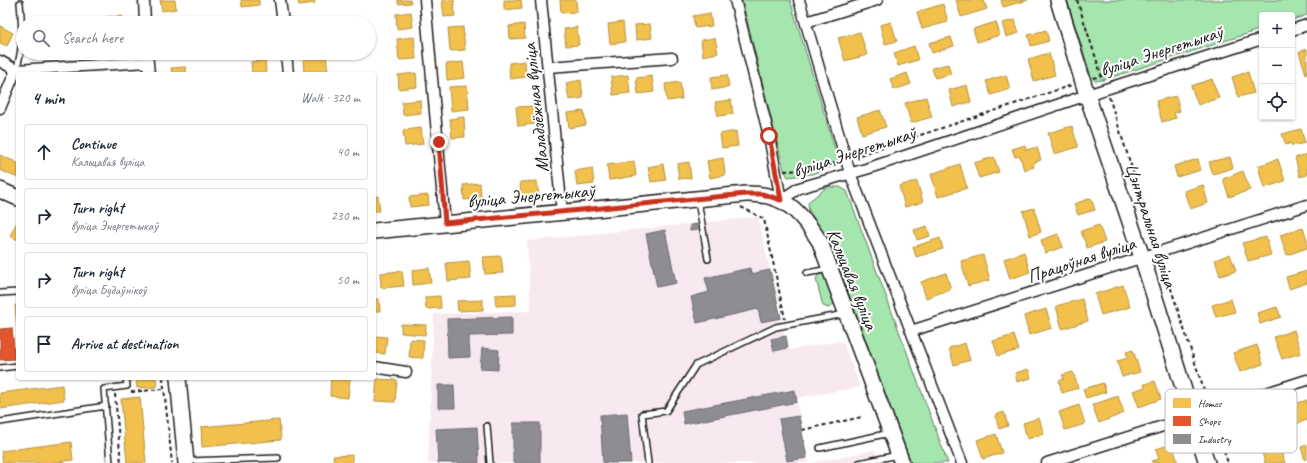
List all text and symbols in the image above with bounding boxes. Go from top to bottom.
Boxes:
map controls [1259,12,1295,120]
button: + [1259,12,1295,48]
search box [16,16,376,60]
street label: вуліца Энергетыкаў [1097,19,1228,82]
icon: search [30,27,52,49]
text: Search here [62,29,123,48]
street label: Маладзёжная вуліца [517,40,555,174]
button: − [1259,48,1295,84]
button: locate [1259,84,1295,120]
text: 4 min [32,88,65,109]
text: Walk · 320 m [301,90,360,106]
street label: вуліца Энергетыкаў [790,120,921,183]
route start [760,127,778,145]
route end [430,133,448,151]
text: Continue [71,135,116,154]
icon: ahead [33,141,55,163]
text: 40 m [337,144,359,160]
text: Кальцавая вуліца [71,154,145,170]
street label: Цэнтральная вуліца [1120,160,1183,292]
street label: вуліца Энергетыкаў [467,178,598,214]
text: Turn right [71,199,124,218]
icon: right [33,205,55,227]
text: 230 m [331,208,359,224]
text: вуліца Энергетыкаў [71,218,158,234]
street label: Кальцавая вуліца [821,225,884,335]
street label: Працоўная вуліца [1024,231,1140,289]
text: Turn right [71,263,124,282]
icon: right [33,269,55,291]
text: 50 m [337,272,359,288]
text: вуліца Будаўнікоў [71,282,147,298]
icon: arrive [33,333,55,355]
text: Arrive at destination [71,335,178,354]
legend [1165,389,1297,453]
text: Homes [1198,396,1223,410]
text: Shops [1198,414,1222,428]
text: Industry [1198,432,1232,446]

